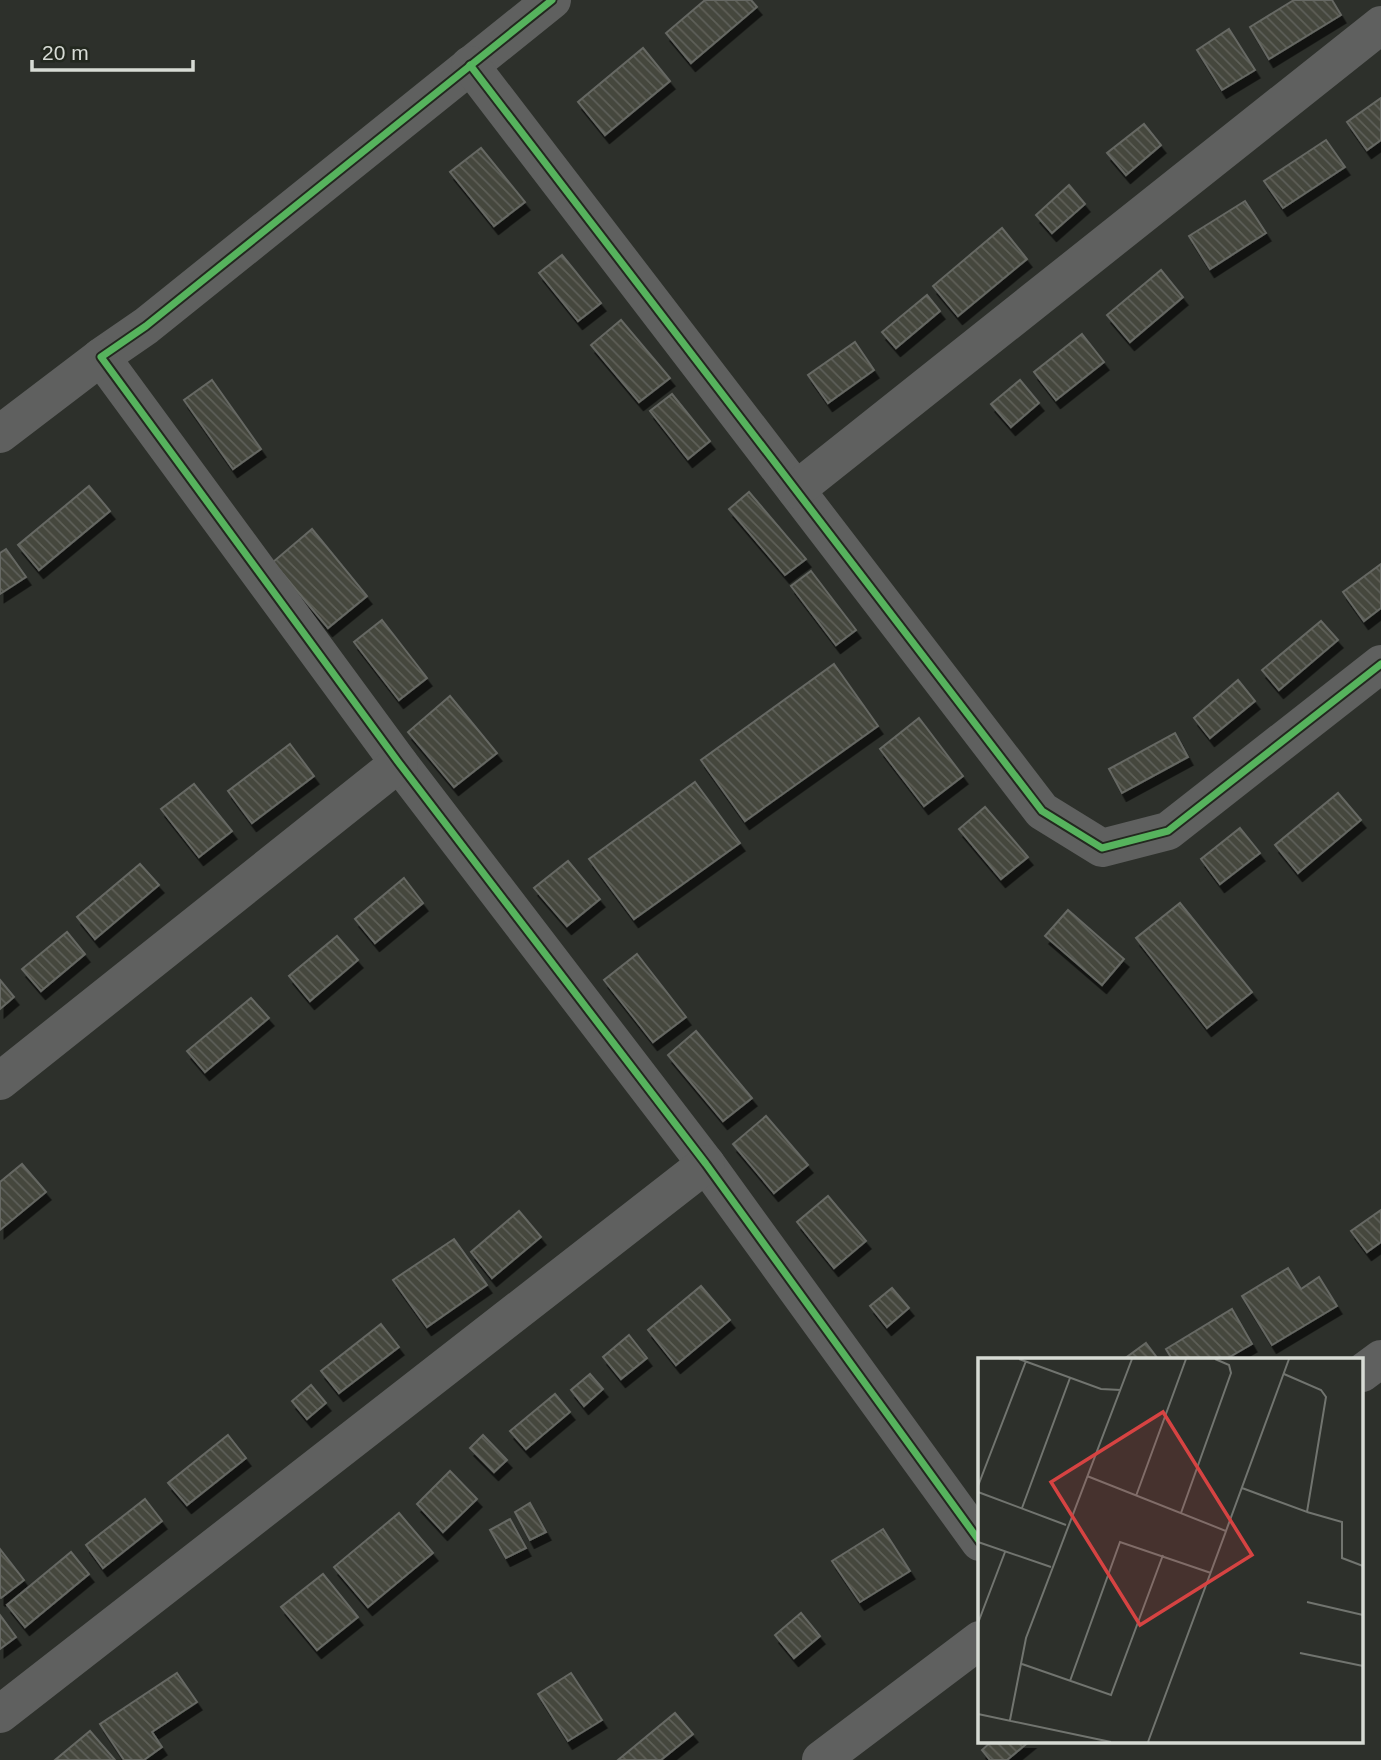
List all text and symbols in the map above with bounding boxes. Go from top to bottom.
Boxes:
scale bar [32,28,192,72]
text: 20 m [42,41,89,64]
inset map [978,1358,1364,1742]

